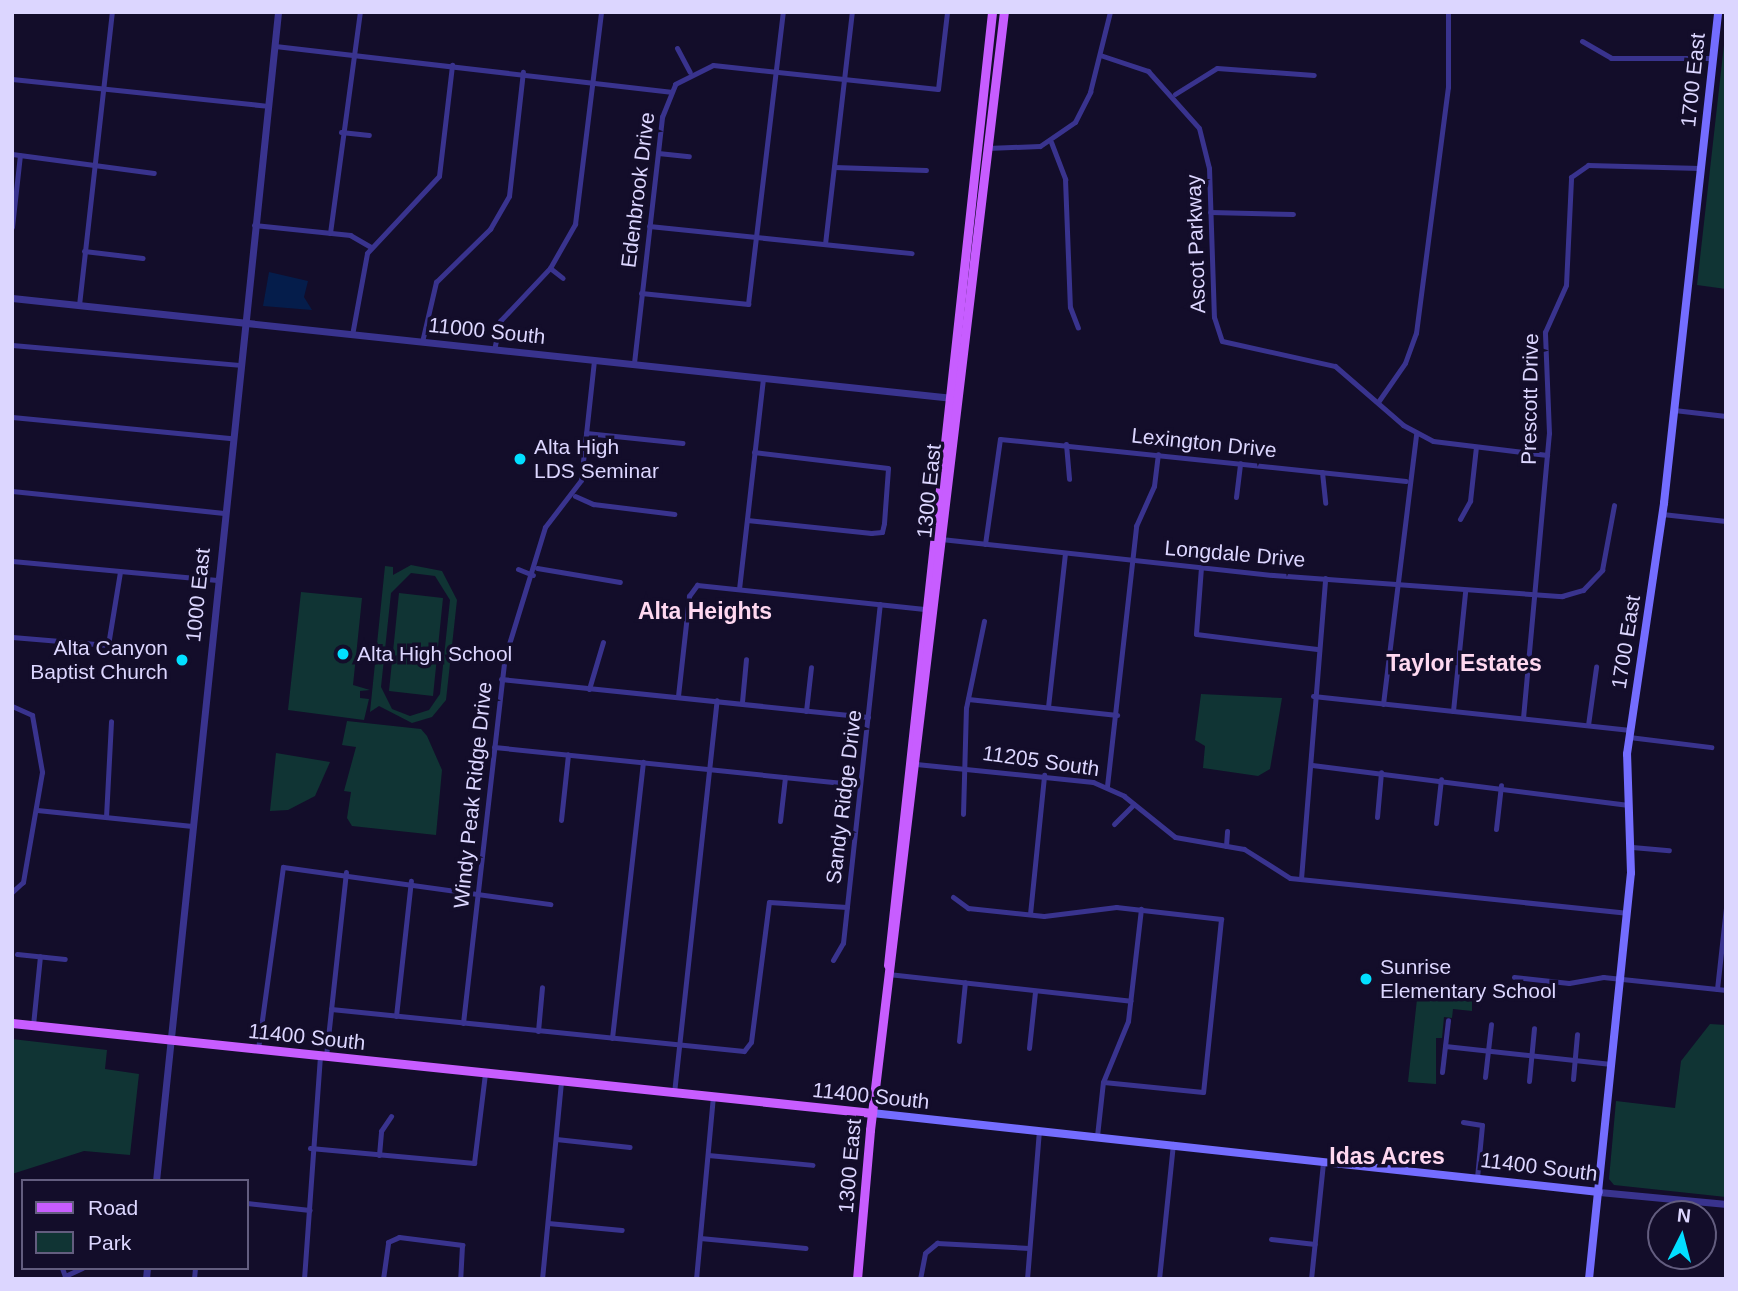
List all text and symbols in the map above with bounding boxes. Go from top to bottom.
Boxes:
street label: 1700 East [1676,32,1710,128]
street label: Edenbrook Drive [616,111,660,269]
street label: Ascot Parkway [1181,174,1211,314]
street label: 11000 South [427,312,547,350]
street label: Prescott Drive [1516,333,1544,465]
street label: Lexington Drive [1130,423,1278,463]
place label: Alta High LDS Seminar [534,434,659,484]
street label: 1300 East [912,443,946,539]
marker: Alta High LDS Seminar [512,451,528,467]
street label: Longdale Drive [1164,535,1306,573]
street label: 1000 East [181,547,215,643]
street label: 1700 East [1606,593,1646,691]
district label: Alta Heights [638,597,772,625]
place label: Alta Canyon Baptist Church [30,635,168,685]
place label: Alta High School [357,641,512,667]
marker: Alta High School [335,646,351,662]
district label: Taylor Estates [1386,649,1542,677]
marker: Alta Canyon Baptist Church [174,652,190,668]
street label: Windy Peak Ridge Drive [449,681,497,909]
street label: Sandy Ridge Drive [821,709,867,885]
street label: 11205 South [981,740,1101,782]
place label: Sunrise Elementary School [1380,954,1556,1004]
marker: Sunrise Elementary School [1358,971,1374,987]
street label: 11400 South [247,1018,367,1056]
street label: 11400 South [811,1077,931,1115]
street label: 1300 East [833,1118,867,1214]
district label: Idas Acres [1329,1142,1445,1170]
street label: 11400 South [1479,1147,1599,1187]
legend [21,1179,248,1270]
text: Road [88,1196,138,1219]
north arrow [1647,1200,1717,1270]
text: N [1676,1204,1692,1227]
text: Park [88,1231,131,1254]

